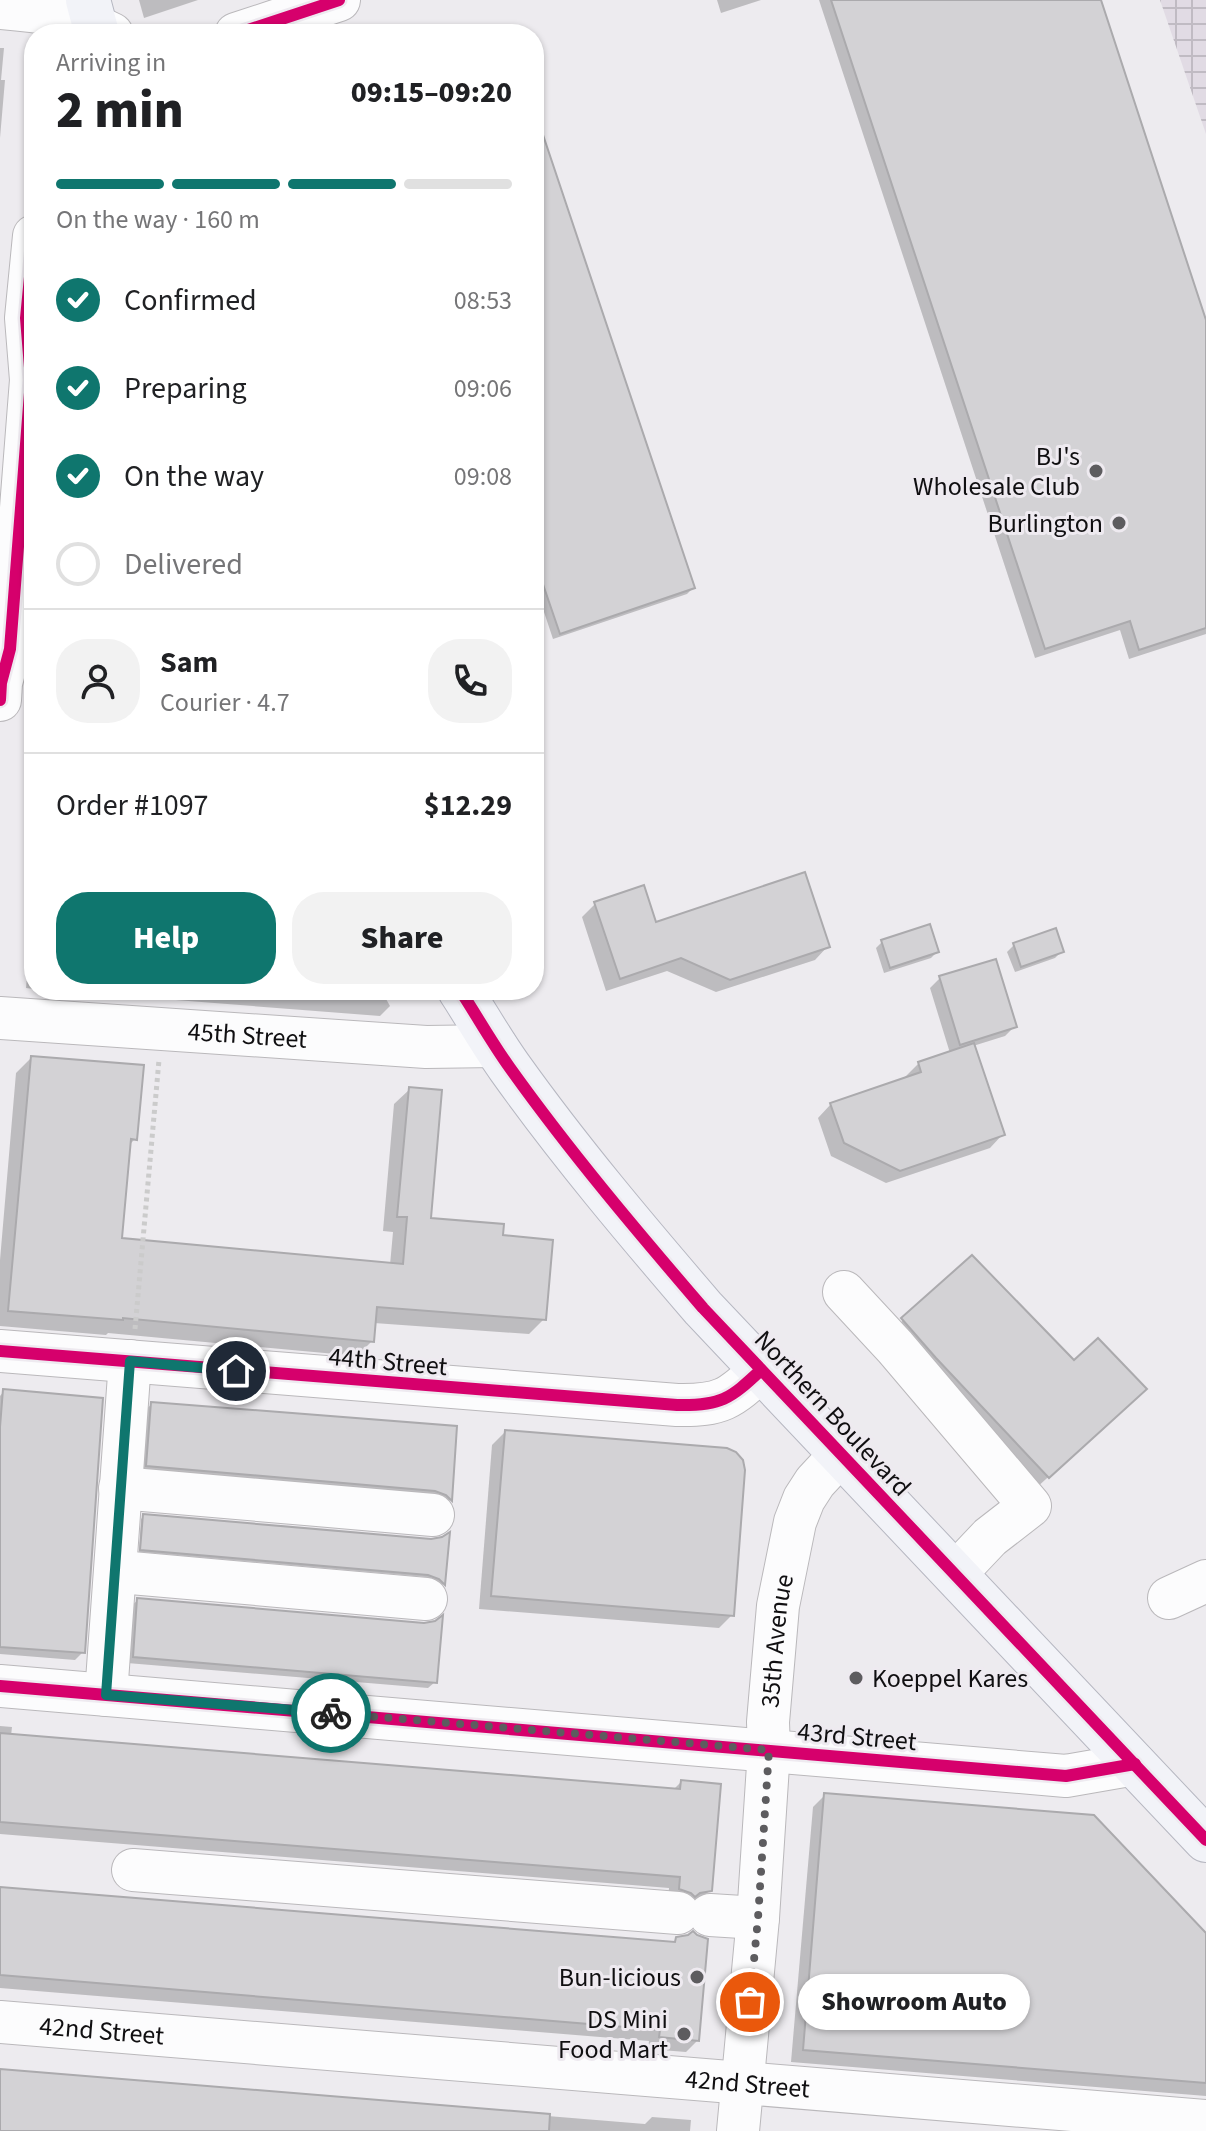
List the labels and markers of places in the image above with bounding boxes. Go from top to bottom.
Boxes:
place label: BJ's Wholesale Club [913,438,1080,505]
marker: BJ's Wholesale Club [1087,462,1105,480]
place label: Burlington [987,505,1103,542]
marker: Burlington [1110,514,1128,532]
pin [202,1337,270,1405]
place label: Koeppel Kares [872,1660,1028,1697]
marker: Koeppel Kares [847,1669,865,1687]
place label: Bun-licious [559,1959,681,1996]
marker: Bun-licious [688,1968,706,1986]
pin [716,1968,784,2036]
callout: Showroom Auto [798,1974,1030,2030]
place label: DS Mini Food Mart [558,2001,668,2068]
marker: DS Mini Food Mart [675,2025,693,2043]

